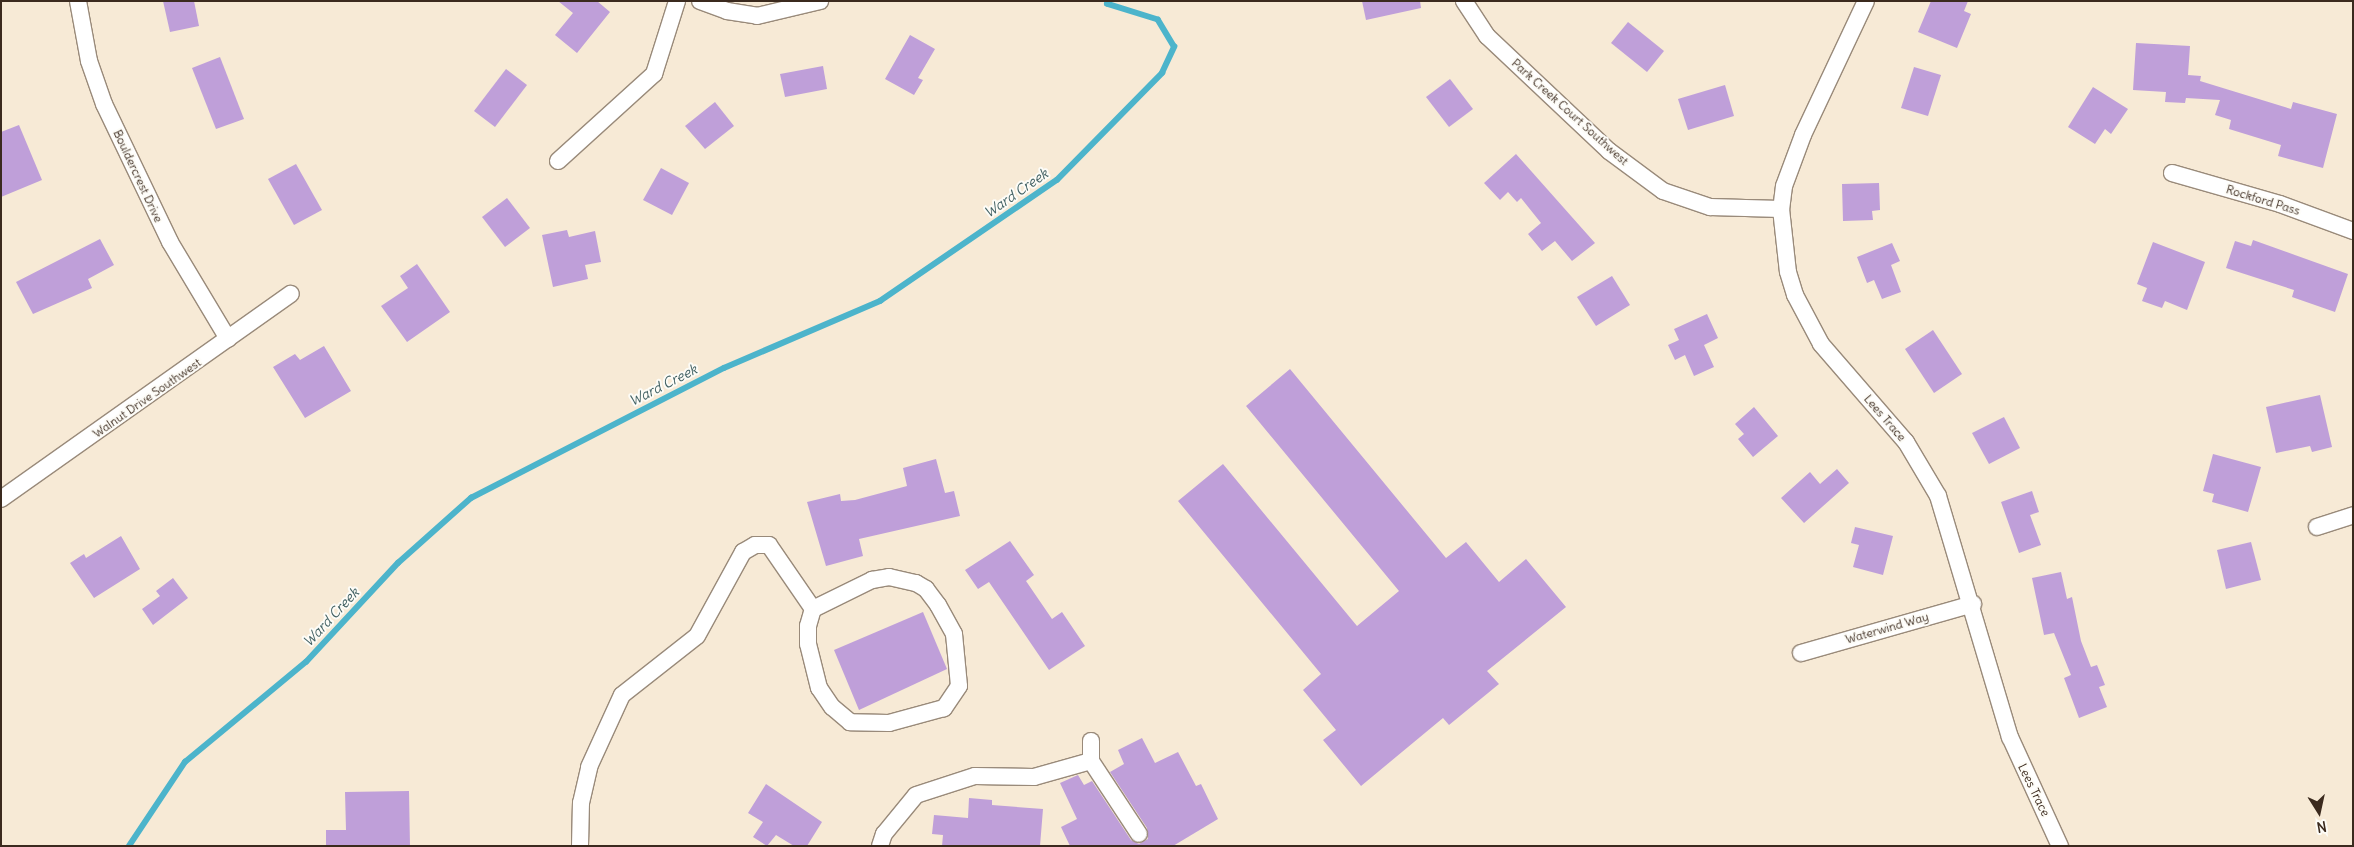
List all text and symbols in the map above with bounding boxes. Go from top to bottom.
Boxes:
street label: Park Creek Court Southwest [1509,56,1631,168]
street label: Bouldercrest Drive [110,127,166,225]
water label: Ward Creek [981,165,1051,221]
street label: Rockford Pass [2224,182,2302,218]
street label: Walnut Drive Southwest [90,355,204,441]
water label: Ward Creek [626,361,700,409]
street label: Lees Trace [1861,392,1909,444]
water label: Ward Creek [300,584,362,650]
street label: Waterwind Way [1844,609,1930,647]
street label: Lees Trace [2015,761,2053,819]
north arrow [2294,787,2344,837]
text: N [2315,817,2328,836]

